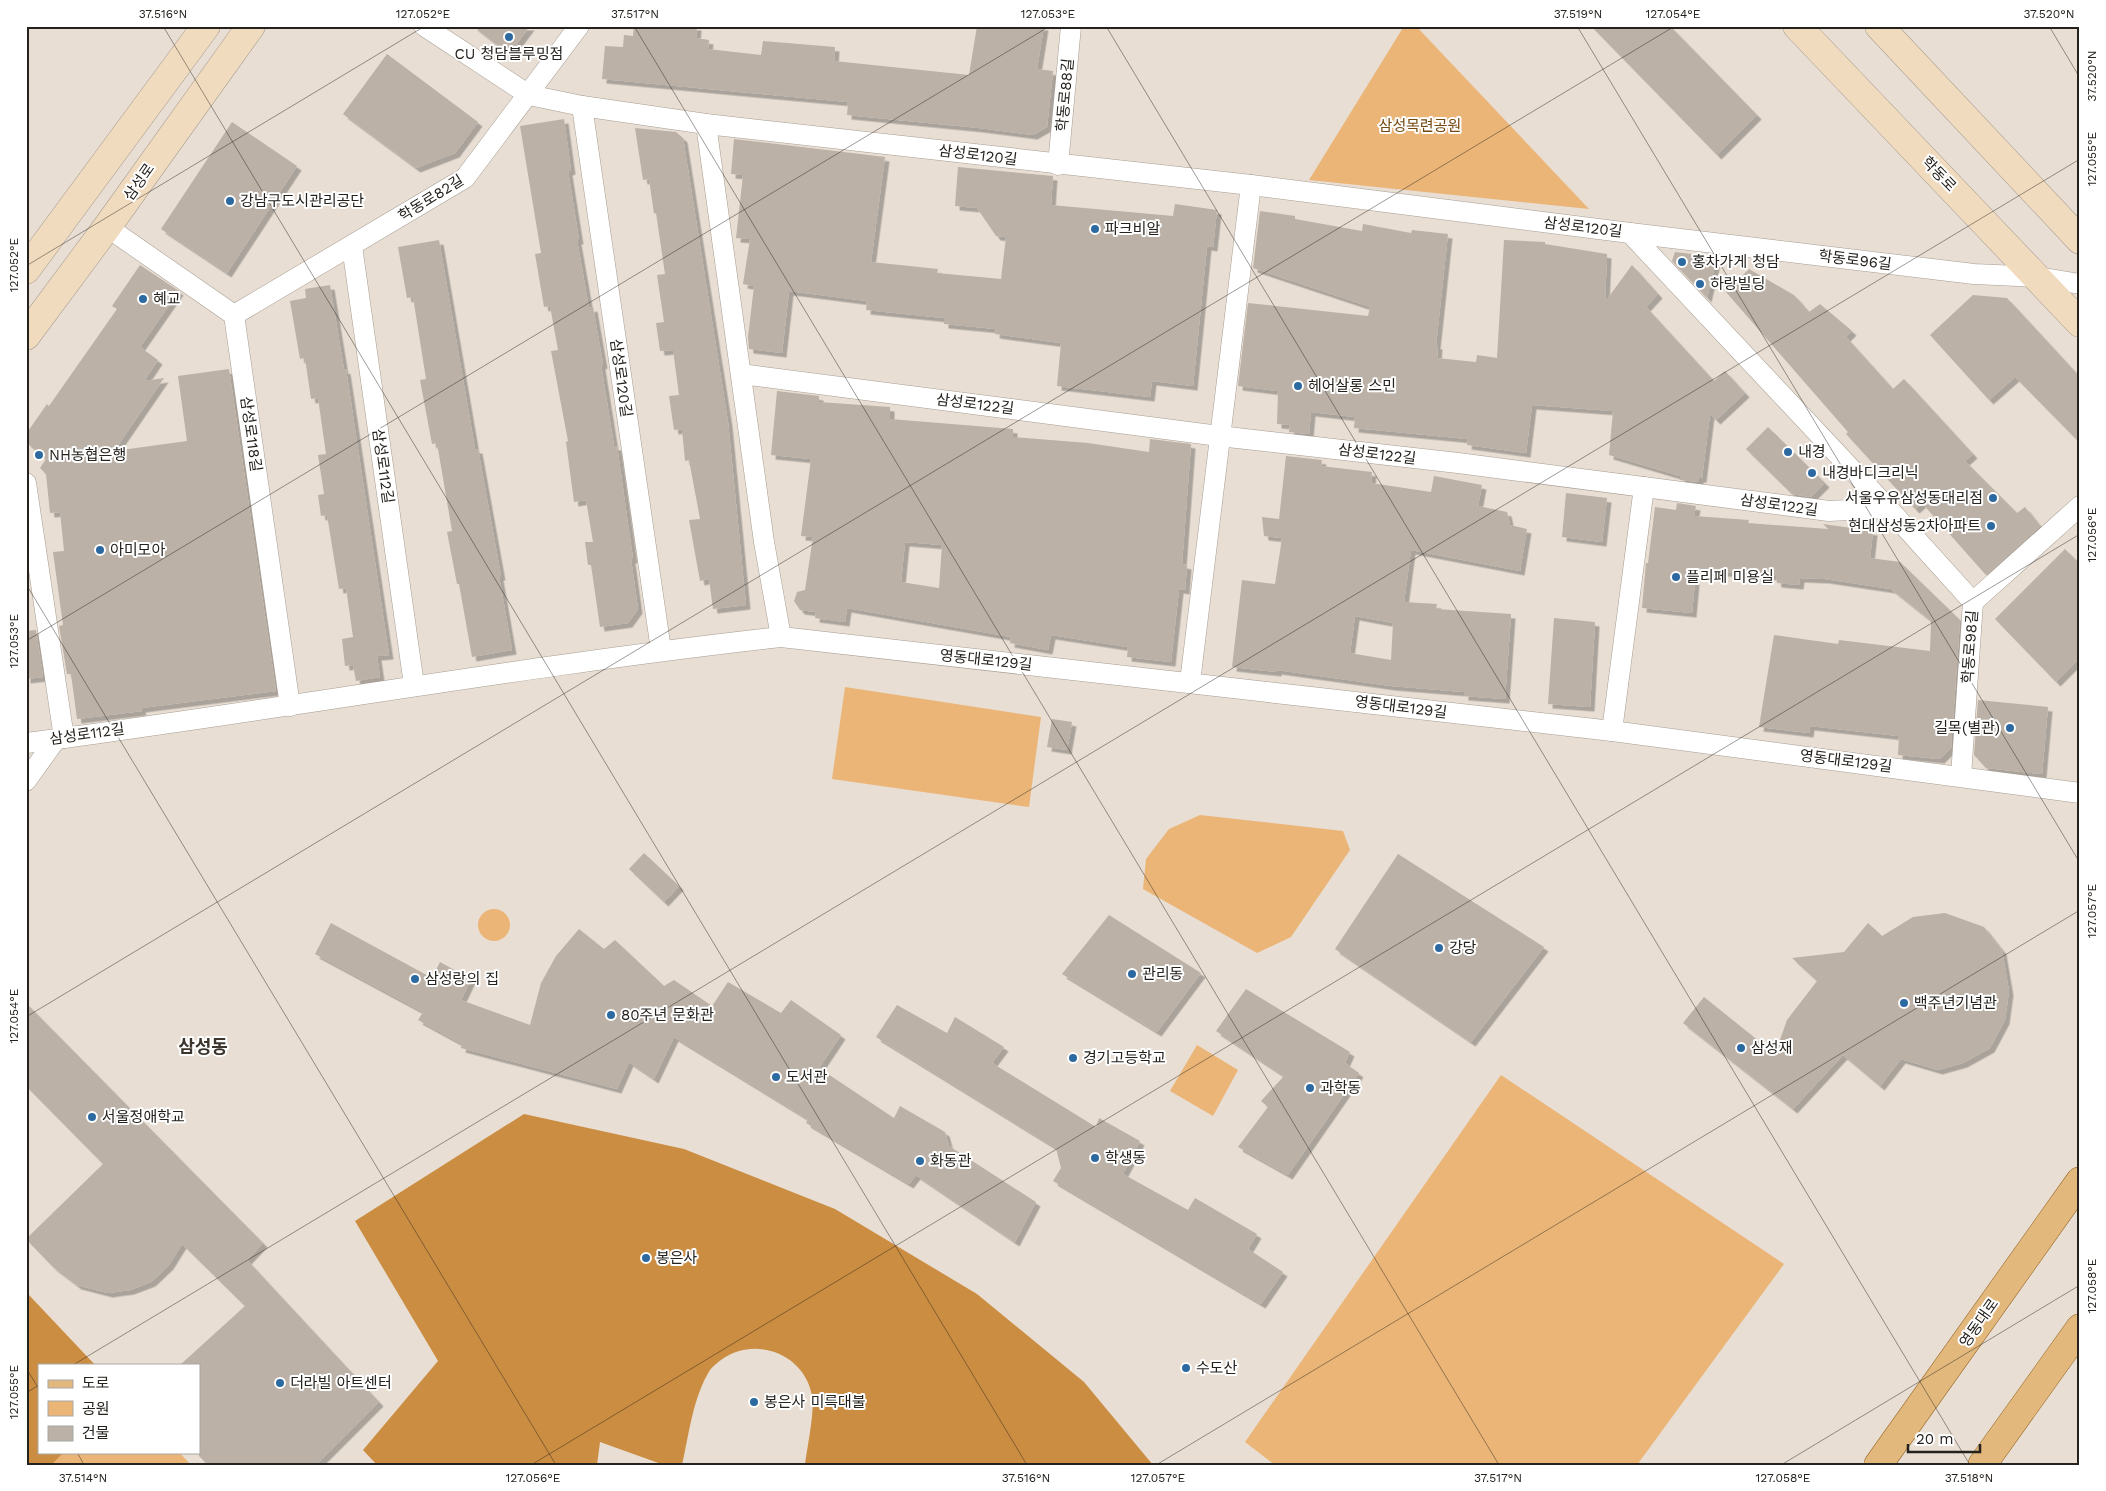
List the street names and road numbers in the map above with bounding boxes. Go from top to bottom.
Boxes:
street label: 학동로88길 [1053,58,1077,132]
street label: 삼성로120길 [938,141,1018,169]
street label: 학동로 [1918,153,1960,195]
street label: 삼성로 [120,160,158,204]
street label: 학동로82길 [395,171,467,225]
street label: 삼성로120길 [1543,213,1623,241]
street label: 학동로96길 [1817,247,1893,273]
street label: 삼성로120길 [607,338,635,418]
street label: 삼성로122길 [935,390,1015,418]
street label: 삼성로118길 [237,395,265,473]
street label: 삼성로112길 [369,427,397,505]
street label: 삼성로122길 [1337,440,1417,468]
street label: 삼성로122길 [1739,491,1819,519]
street label: 학동로98길 [1958,610,1982,684]
street label: 영동대로129길 [939,646,1033,674]
street label: 영동대로129길 [1354,692,1448,722]
street label: 삼성로112길 [48,720,126,748]
street label: 영동대로129길 [1799,746,1893,776]
street label: 영동대로 [1956,1295,2002,1351]

